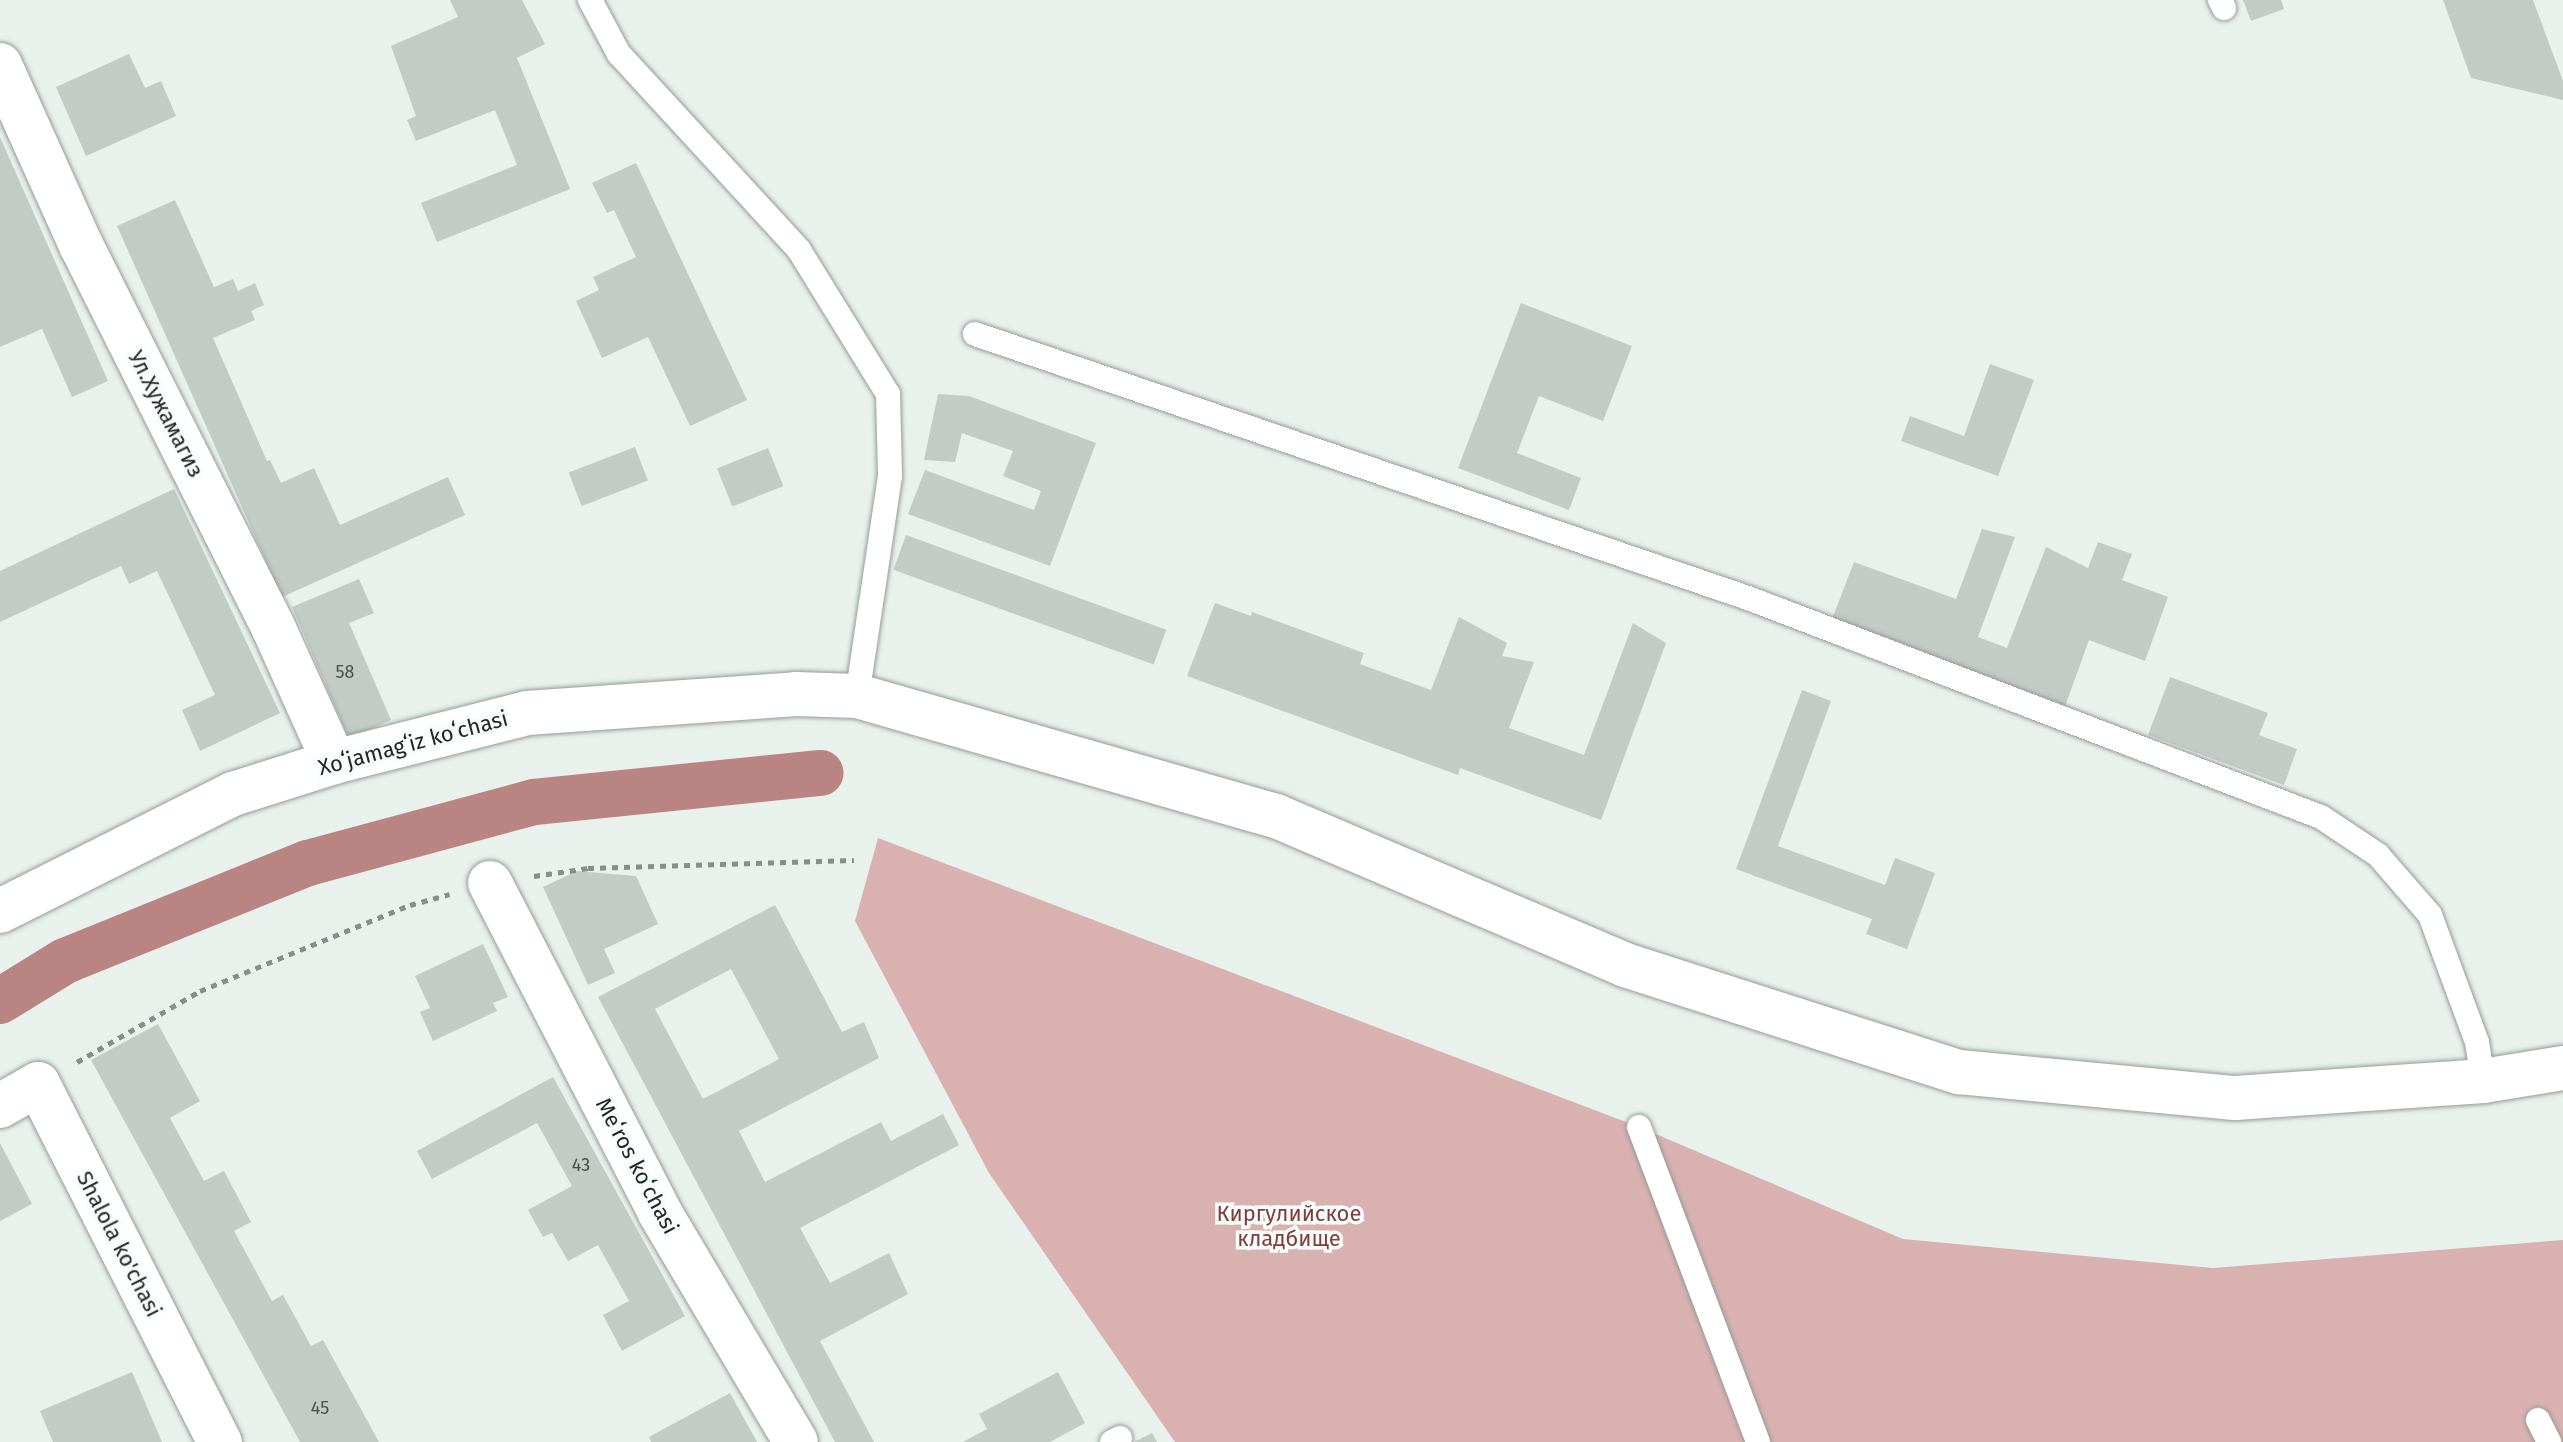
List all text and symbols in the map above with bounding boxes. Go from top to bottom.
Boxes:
street label: Ул.Хужамагиз [123,346,209,482]
house number: 58 [336,661,354,683]
street label: Xoʻjamagʻiz koʻchasi [315,705,511,781]
street label: Meʻros koʻchasi [590,1093,684,1239]
house number: 43 [572,1154,590,1176]
street label: Shalola ko'chasi [71,1167,167,1321]
park label: Киргулийское кладбище [1217,1200,1361,1252]
house number: 45 [311,1397,329,1419]

